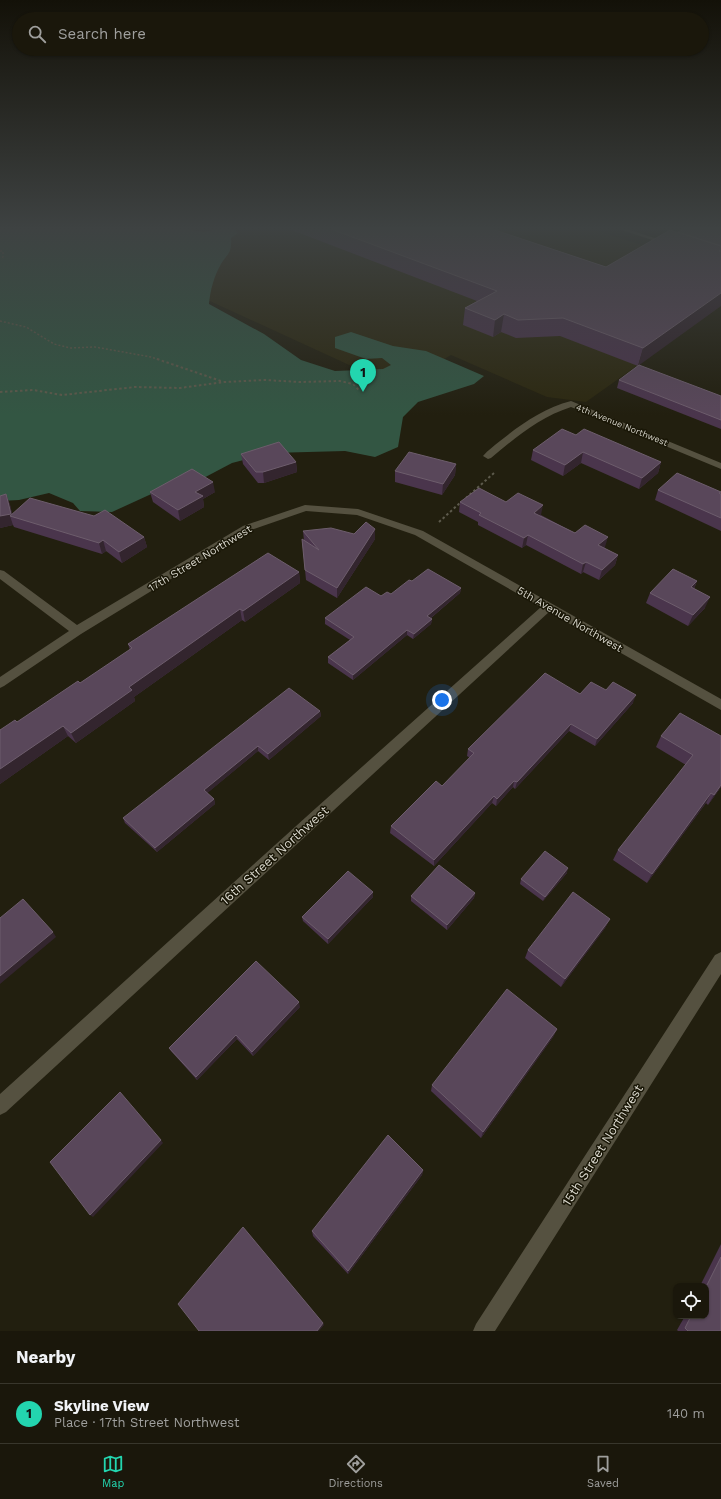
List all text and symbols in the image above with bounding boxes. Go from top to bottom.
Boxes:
search box [12,12,709,56]
icon: search [26,23,48,45]
text: Search here [58,25,146,43]
pin: 1 [350,359,376,392]
street label: 4th Avenue Northwest [575,402,670,448]
street label: 17th Street Northwest [146,522,255,594]
street label: 5th Avenue Northwest [515,584,625,655]
your location [432,690,452,710]
street label: 16th Street Northwest [217,802,332,908]
street label: 15th Street Northwest [559,1081,646,1209]
map controls [673,1283,709,1319]
button: locate [673,1283,709,1319]
text: Nearby [16,1347,75,1367]
text: Skyline View [54,1397,149,1415]
text: 1 [26,1406,32,1421]
text: 140 m [667,1406,705,1421]
text: Place · 17th Street Northwest [54,1415,239,1430]
tab: Map [102,1453,124,1490]
tab: Directions [329,1453,383,1490]
tab: Saved [587,1453,619,1490]

